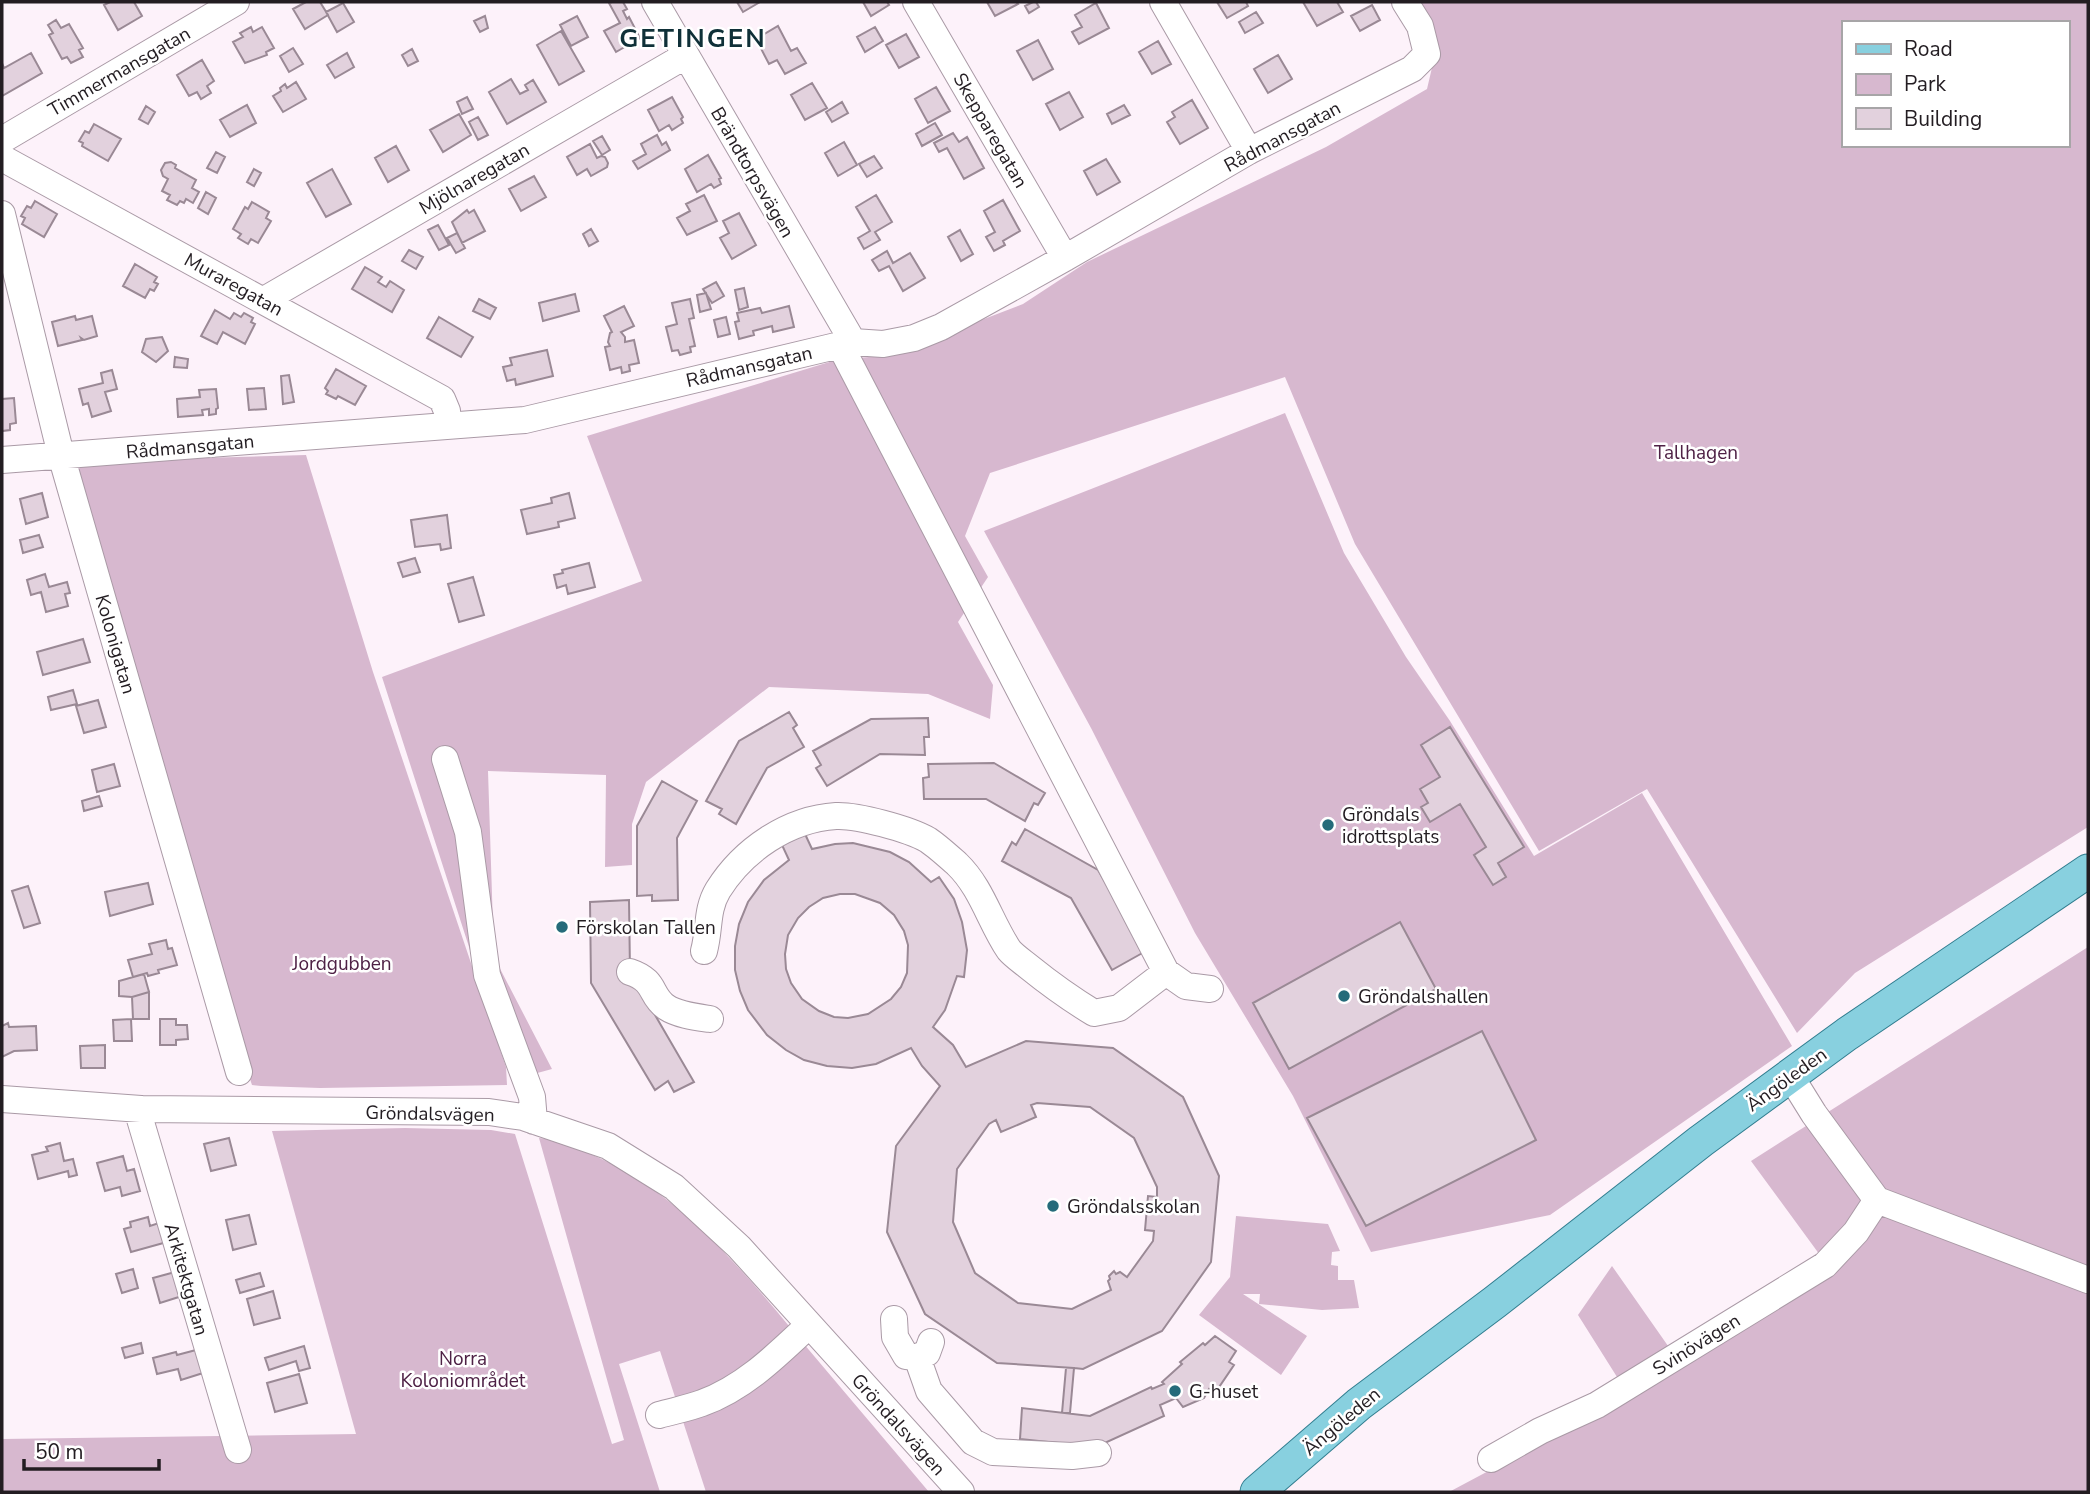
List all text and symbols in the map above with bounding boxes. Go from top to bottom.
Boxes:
street label: Timmermansgatan [44,21,195,123]
district label: GETINGEN [619,21,767,56]
legend [1842,21,2069,147]
text: Road [1904,35,1953,63]
street label: Skepparegatan [947,68,1034,193]
text: Park [1904,70,1946,98]
street label: Rådmansgatan [1219,95,1345,179]
street label: Brändtorpsvägen [704,102,800,243]
text: Building [1904,105,1982,133]
street label: Mjölnaregatan [415,137,534,221]
street label: Muraregatan [179,247,288,323]
street label: Rådmansgatan [684,340,815,394]
street label: Rådmansgatan [125,428,255,466]
park label: Tallhagen [1654,440,1738,466]
street label: Kolonigatan [88,592,142,697]
place label: Gröndals idrottsplats [1342,802,1439,850]
marker: Gröndals idrottsplats [1320,817,1336,833]
place label: Förskolan Tallen [576,915,716,941]
marker: Förskolan Tallen [554,919,570,935]
park label: Jordgubben [291,951,392,977]
place label: Gröndalshallen [1358,984,1489,1010]
marker: Gröndalshallen [1336,988,1352,1004]
street label: Ängöleden [1741,1042,1832,1118]
street label: Gröndalsvägen [365,1100,495,1128]
place label: Gröndalsskolan [1067,1194,1200,1220]
marker: Gröndalsskolan [1045,1198,1061,1214]
street label: Arkitektgatan [158,1220,214,1338]
street label: Svinövägen [1648,1308,1745,1382]
park label: Norra Koloniområdet [401,1346,526,1394]
street label: Gröndalsvägen [845,1368,951,1481]
place label: G-huset [1189,1379,1259,1405]
street label: Ängöleden [1297,1382,1386,1462]
marker: G-huset [1167,1383,1183,1399]
scale bar [24,1428,159,1472]
text: 50 m [35,1438,84,1466]

